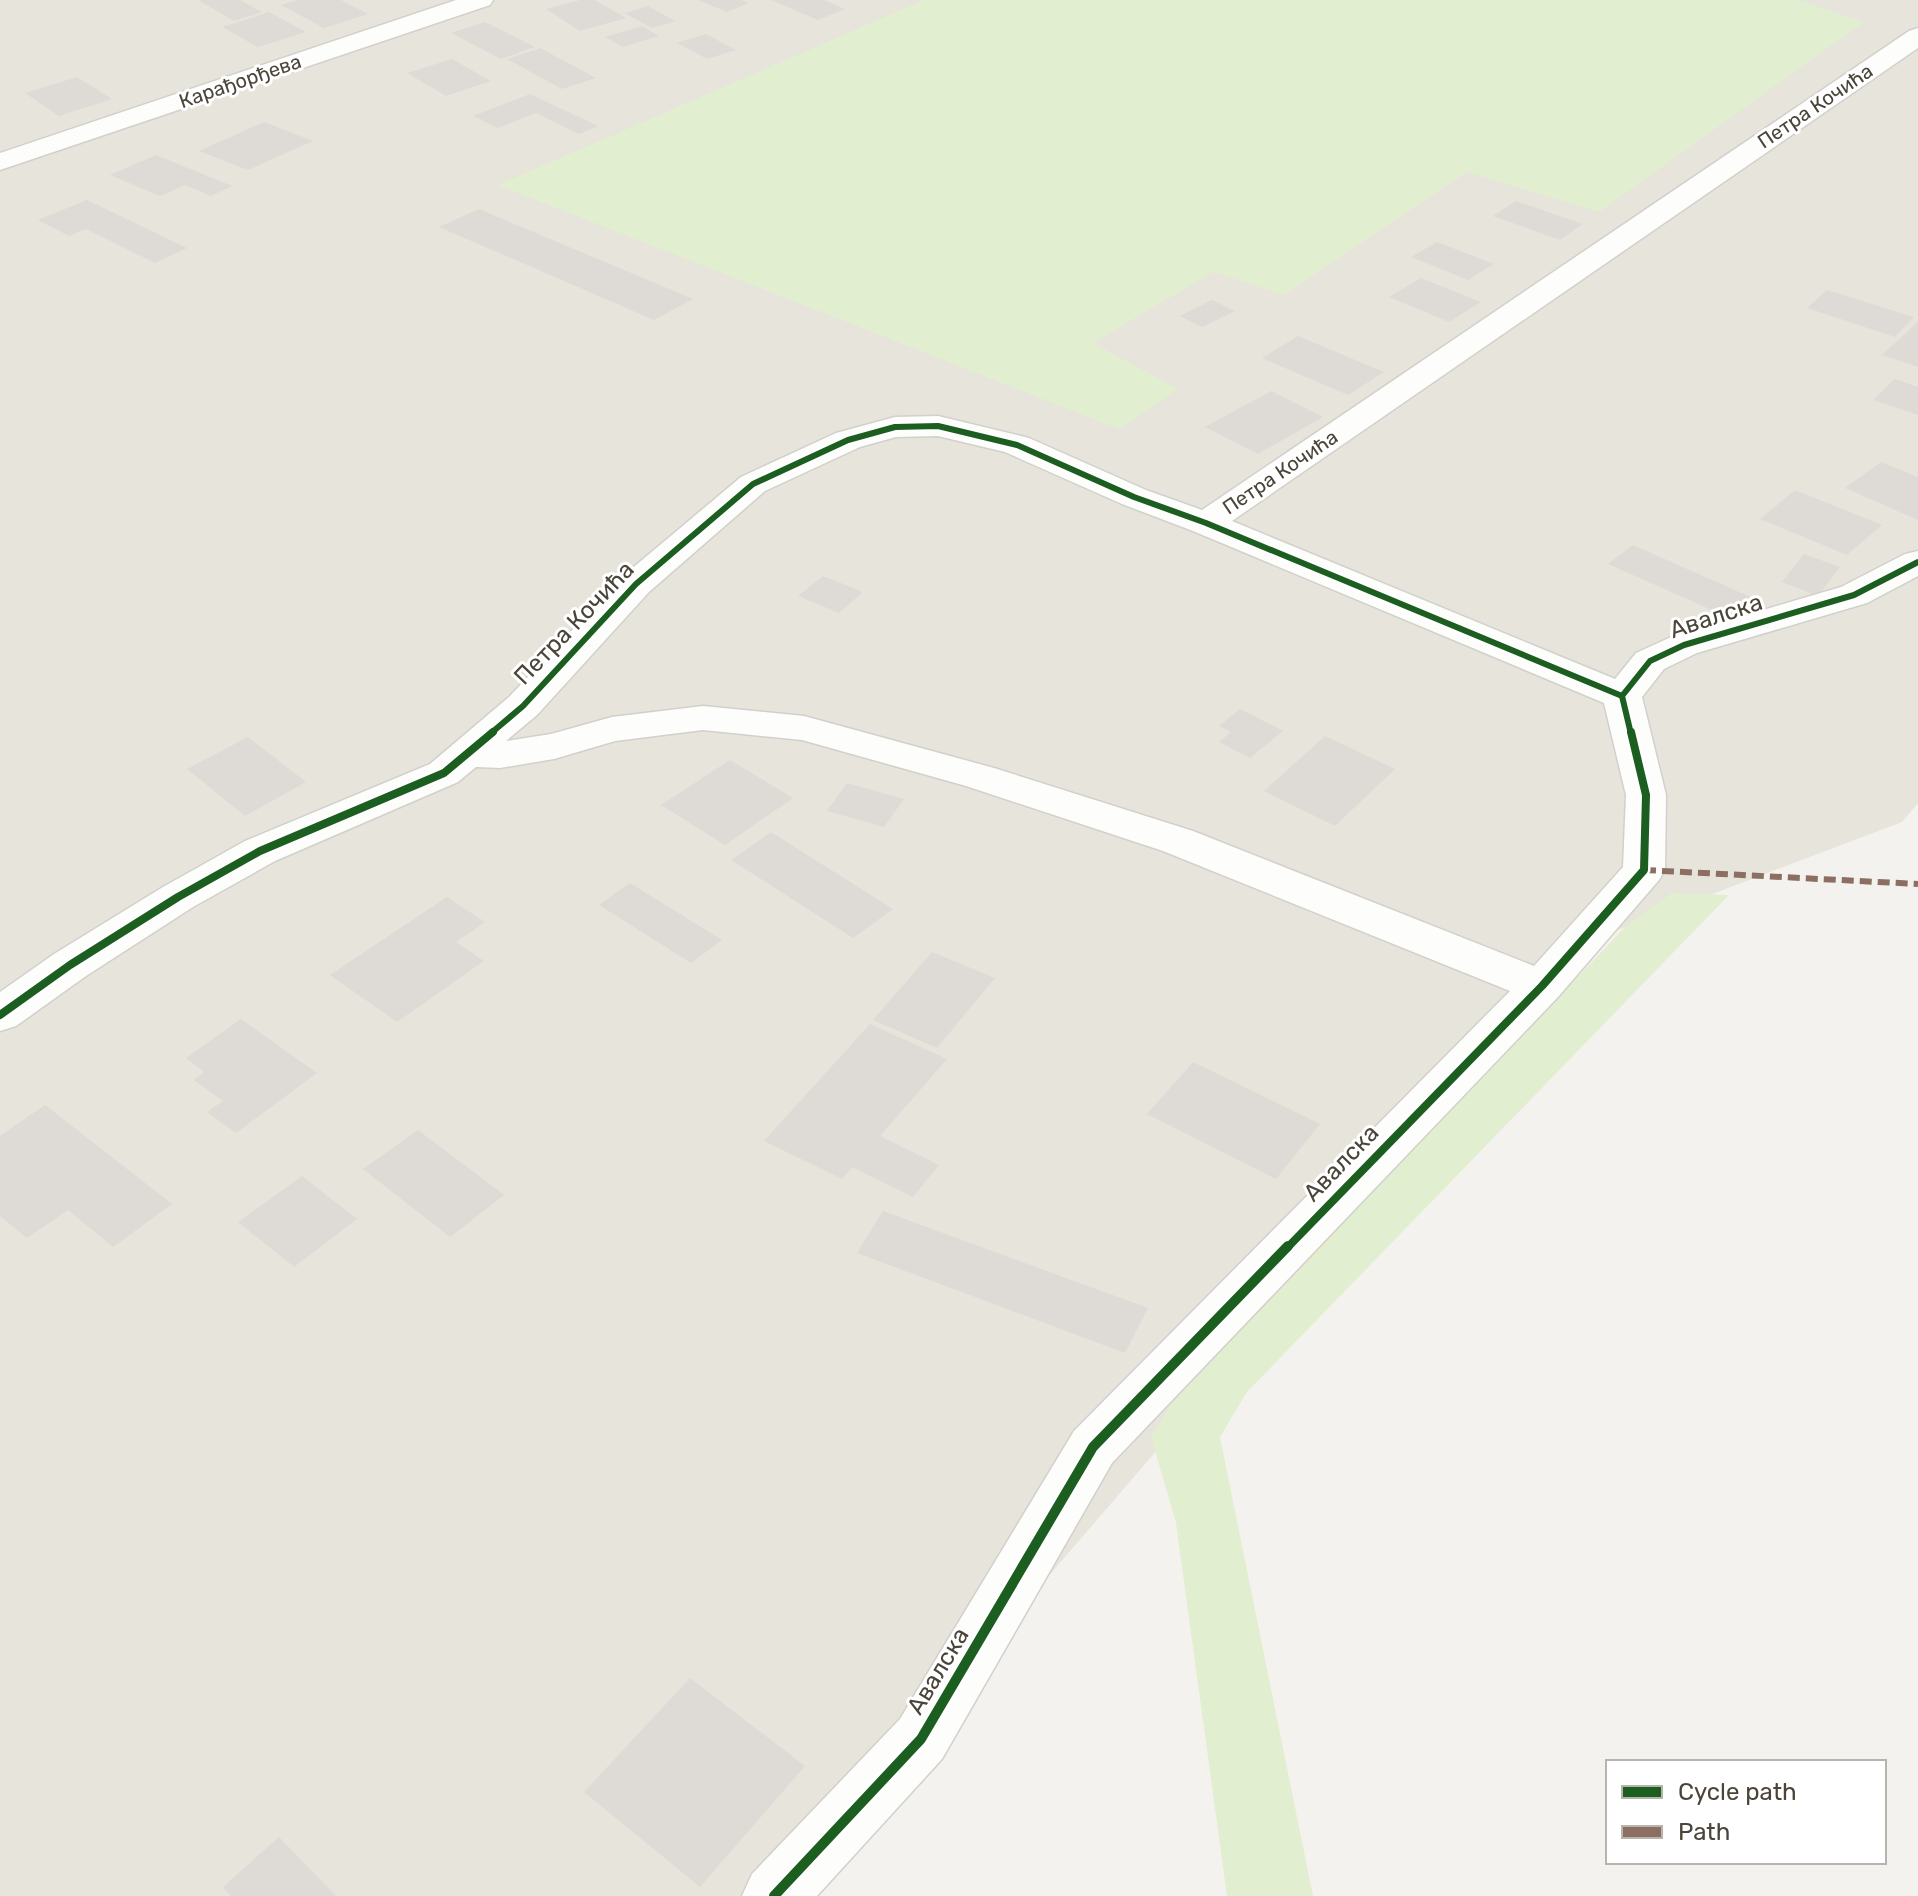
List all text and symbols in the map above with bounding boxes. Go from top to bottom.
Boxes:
street label: Карађорђева [176,49,304,113]
street label: Петра Кочића [1753,59,1877,153]
street label: Петра Кочића [1218,425,1342,519]
street label: Петра Кочића [508,556,640,690]
street label: Авалска [1666,588,1766,644]
street label: Авалска [1298,1119,1384,1207]
street label: Авалска [901,1623,975,1719]
legend [1606,1760,1886,1864]
text: Cycle path [1678,1778,1797,1806]
text: Path [1678,1818,1730,1846]

